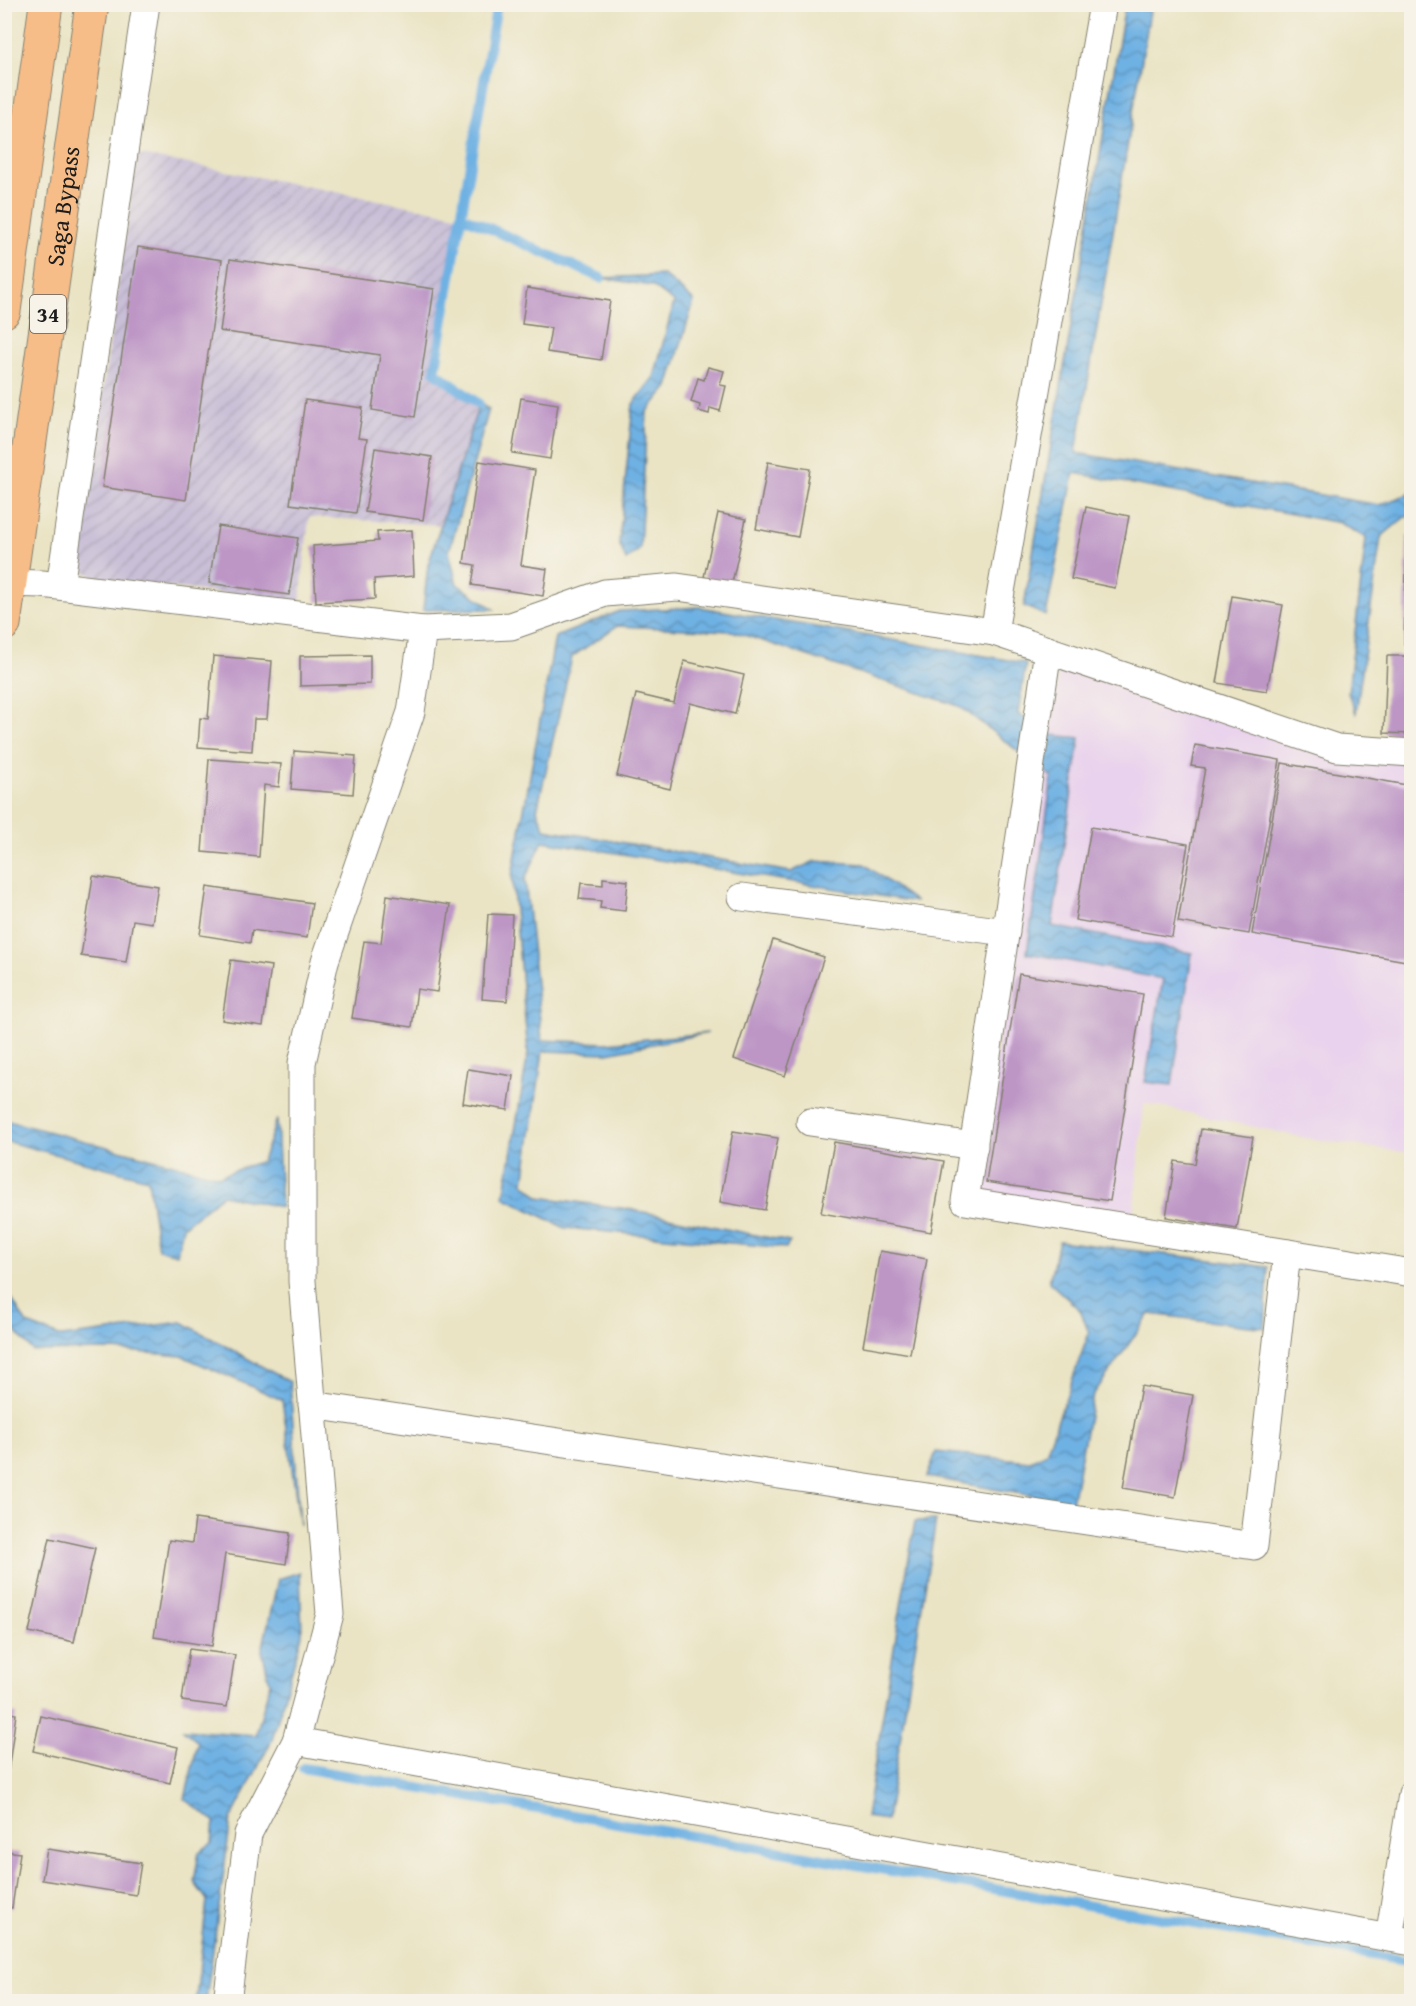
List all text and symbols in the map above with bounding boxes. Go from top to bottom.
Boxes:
street label: Saga Bypass [37,144,89,268]
road number: 34 [30,295,66,333]

